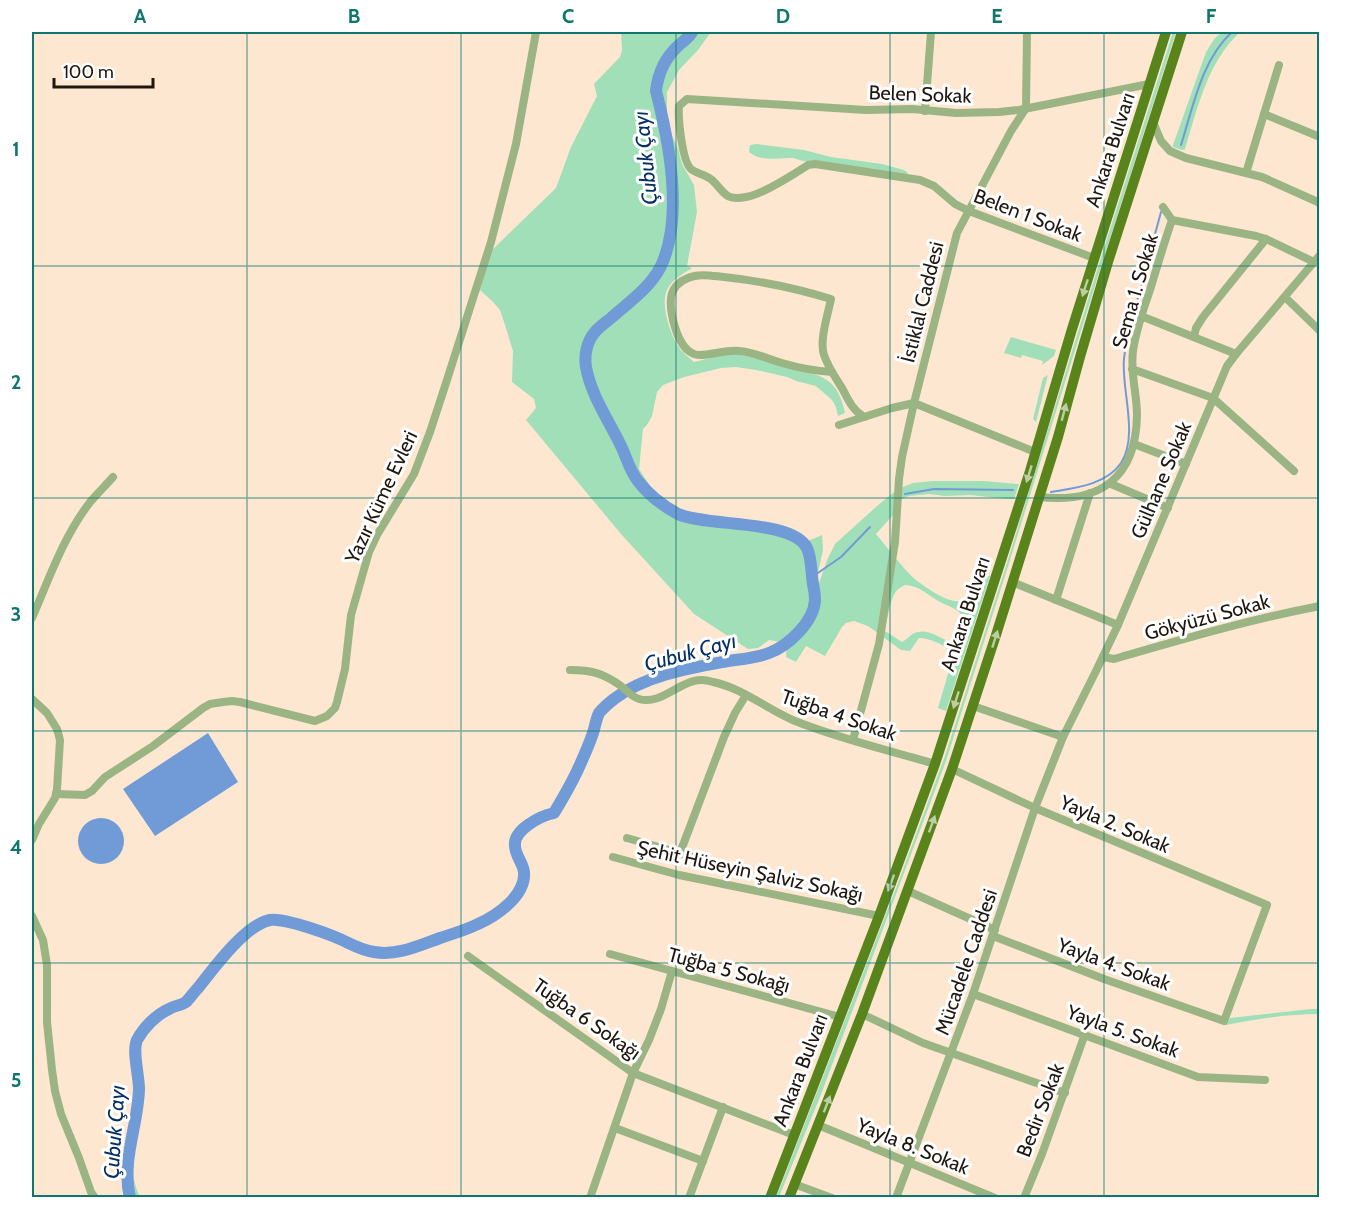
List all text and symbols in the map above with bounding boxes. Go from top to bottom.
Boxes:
text: A [134,4,147,28]
text: B [348,4,360,28]
text: C [562,4,574,28]
text: D [776,4,790,28]
text: E [991,4,1003,28]
text: F [1206,4,1217,28]
scale bar [54,51,153,89]
text: 100 m [63,61,114,83]
street label: Belen Sokak [868,80,972,108]
street label: Ankara Bulvarı [1080,90,1140,210]
water label: Çubuk Çayı [628,110,662,206]
text: 1 [12,137,20,161]
street label: Belen 1 Sokak [971,183,1085,247]
street label: Sema 1. Sokak [1107,231,1163,351]
street label: İstiklal Caddesi [895,239,949,365]
one-way arrow [1080,279,1089,297]
text: 2 [11,370,21,394]
one-way arrow [1060,403,1070,421]
street label: Gülhane Sokak [1126,418,1196,542]
street label: Yazır Küme Evleri [339,427,422,568]
one-way arrow [1023,465,1033,483]
street label: Ankara Bulvarı [935,554,995,674]
street label: Gökyüzü Sokak [1142,589,1272,645]
text: 3 [11,602,21,626]
water label: Çubuk Çayı [641,628,739,676]
one-way arrow [991,630,1000,648]
street label: Tuğba 4 Sokak [778,684,900,746]
one-way arrow [951,691,960,709]
street label: Yayla 2. Sokak [1055,790,1174,858]
one-way arrow [928,814,938,832]
text: 4 [10,835,22,859]
street label: Şehit Hüseyin Şalviz Sokağı [635,835,865,907]
one-way arrow [885,875,895,893]
street label: Mücadele Caddesi [930,886,1002,1038]
street label: Yayla 4. Sokak [1053,932,1174,995]
street label: Tuğba 5 Sokağı [665,942,793,998]
street label: Tuğba 6 Sokağı [529,973,645,1065]
street label: Yayla 5. Sokak [1063,999,1182,1062]
street label: Ankara Bulvarı [767,1010,833,1130]
street label: Bedir Sokak [1011,1060,1069,1160]
text: 5 [11,1068,21,1092]
water label: Çubuk Çayı [98,1084,130,1180]
one-way arrow [822,1095,832,1113]
street label: Yayla 8. Sokak [852,1112,973,1179]

